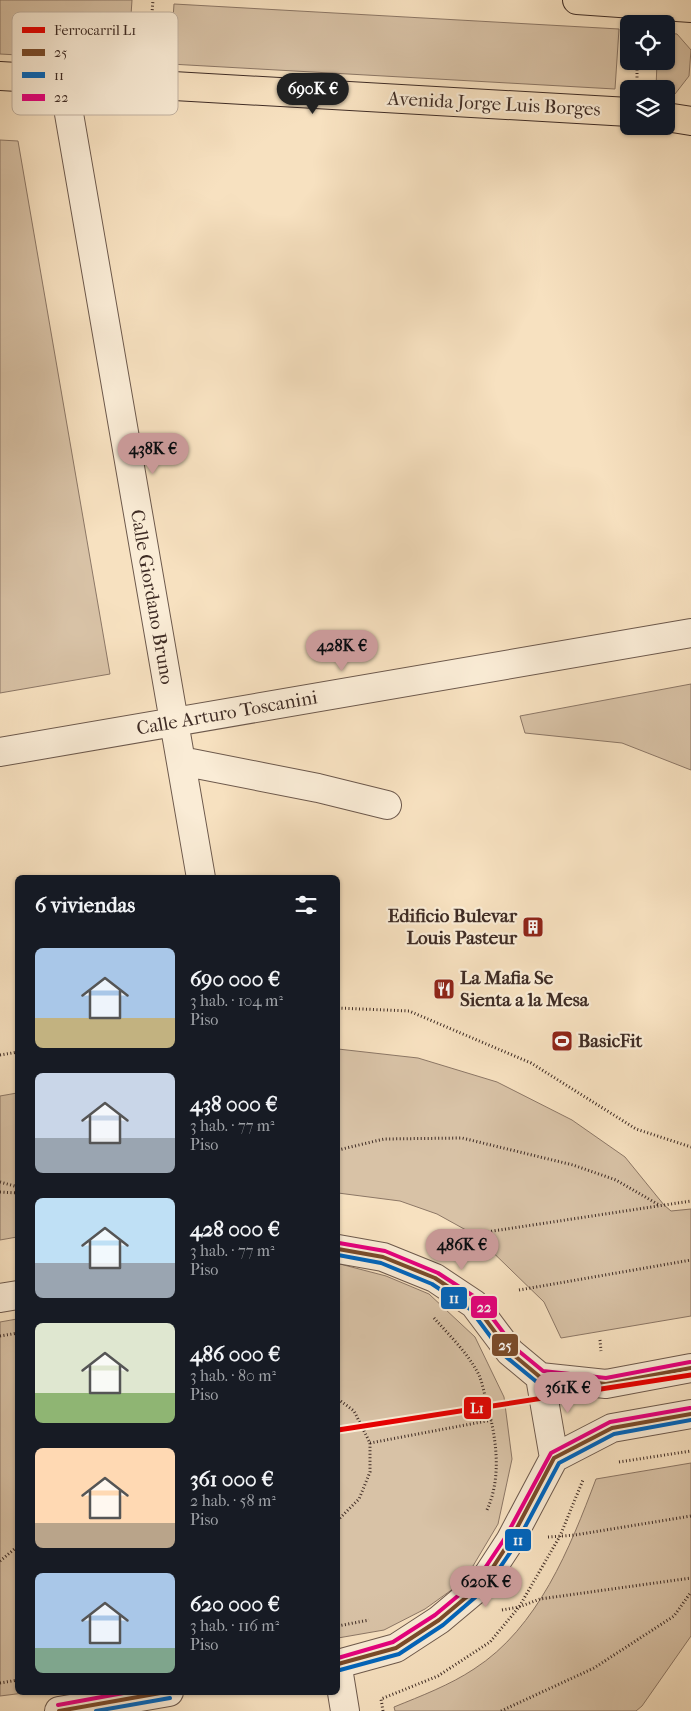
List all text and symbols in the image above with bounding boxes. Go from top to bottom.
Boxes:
legend [12,12,178,115]
map controls [620,15,675,135]
button: locate [620,15,675,70]
text: Ferrocarril L1 [54,22,136,39]
text: 25 [54,44,67,61]
text: 11 [54,67,64,84]
pin: 690K € [272,72,354,115]
text: 690K € [288,79,338,98]
button: layers [620,80,675,135]
street label: Avenida Jorge Luis Borges [386,87,601,121]
text: 22 [54,89,68,106]
pin: 438K € [112,432,194,475]
text: 438K € [129,439,177,458]
street label: Calle Giordano Bruno [126,508,178,687]
pin: 428K € [301,630,383,672]
text: 428K € [317,636,367,655]
street label: Calle Arturo Toscanini [135,686,320,740]
icon: filters [292,891,320,919]
text: 6 viviendas [35,893,135,917]
place label: Edificio Bulevar Louis Pasteur [388,905,518,949]
building icon: Edificio Bulevar Louis Pasteur [521,915,545,939]
text: 690 000 € [190,967,280,991]
place label: La Mafia Se Sienta a la Mesa [460,967,590,1011]
icon: home [75,968,135,1028]
restaurant icon: La Mafia Se Sienta a la Mesa [432,977,456,1001]
text: 3 hab. · 104 m² [190,991,283,1010]
text: Piso [190,1010,218,1029]
sports icon: BasicFit [550,1029,574,1053]
place label: BasicFit [578,1030,643,1052]
text: 438 000 € [190,1092,278,1116]
icon: home [75,1093,135,1153]
text: 3 hab. · 77 m² [190,1116,275,1135]
text: Piso [190,1135,218,1154]
text: 428 000 € [190,1217,280,1241]
icon: home [75,1218,135,1278]
pin: 486K € [421,1228,503,1271]
text: 486K € [437,1235,487,1254]
text: 3 hab. · 77 m² [190,1241,275,1260]
text: Piso [190,1260,218,1279]
line badge: 11 [440,1286,468,1310]
text: 11 [449,1290,459,1307]
line badge: 22 [470,1295,498,1319]
text: 22 [477,1299,491,1316]
line badge: 25 [491,1333,519,1357]
text: 25 [498,1337,512,1354]
text: 486 000 € [190,1342,281,1366]
icon: home [75,1343,135,1403]
text: 3 hab. · 80 m² [190,1366,276,1385]
pin: 361K € [527,1372,609,1414]
text: 361K € [545,1378,591,1397]
text: Piso [190,1385,218,1404]
line badge: L1 [463,1396,492,1420]
text: L1 [470,1400,484,1417]
text: 361 000 € [190,1467,274,1491]
icon: home [75,1468,135,1528]
text: 2 hab. · 58 m² [190,1491,276,1510]
text: Piso [190,1510,218,1529]
line badge: 11 [504,1528,532,1552]
text: 11 [513,1532,523,1549]
pin: 620K € [445,1566,527,1608]
text: 620K € [461,1572,511,1591]
text: 620 000 € [190,1592,280,1616]
icon: home [75,1593,135,1653]
text: 3 hab. · 116 m² [190,1616,279,1635]
text: Piso [190,1635,218,1654]

